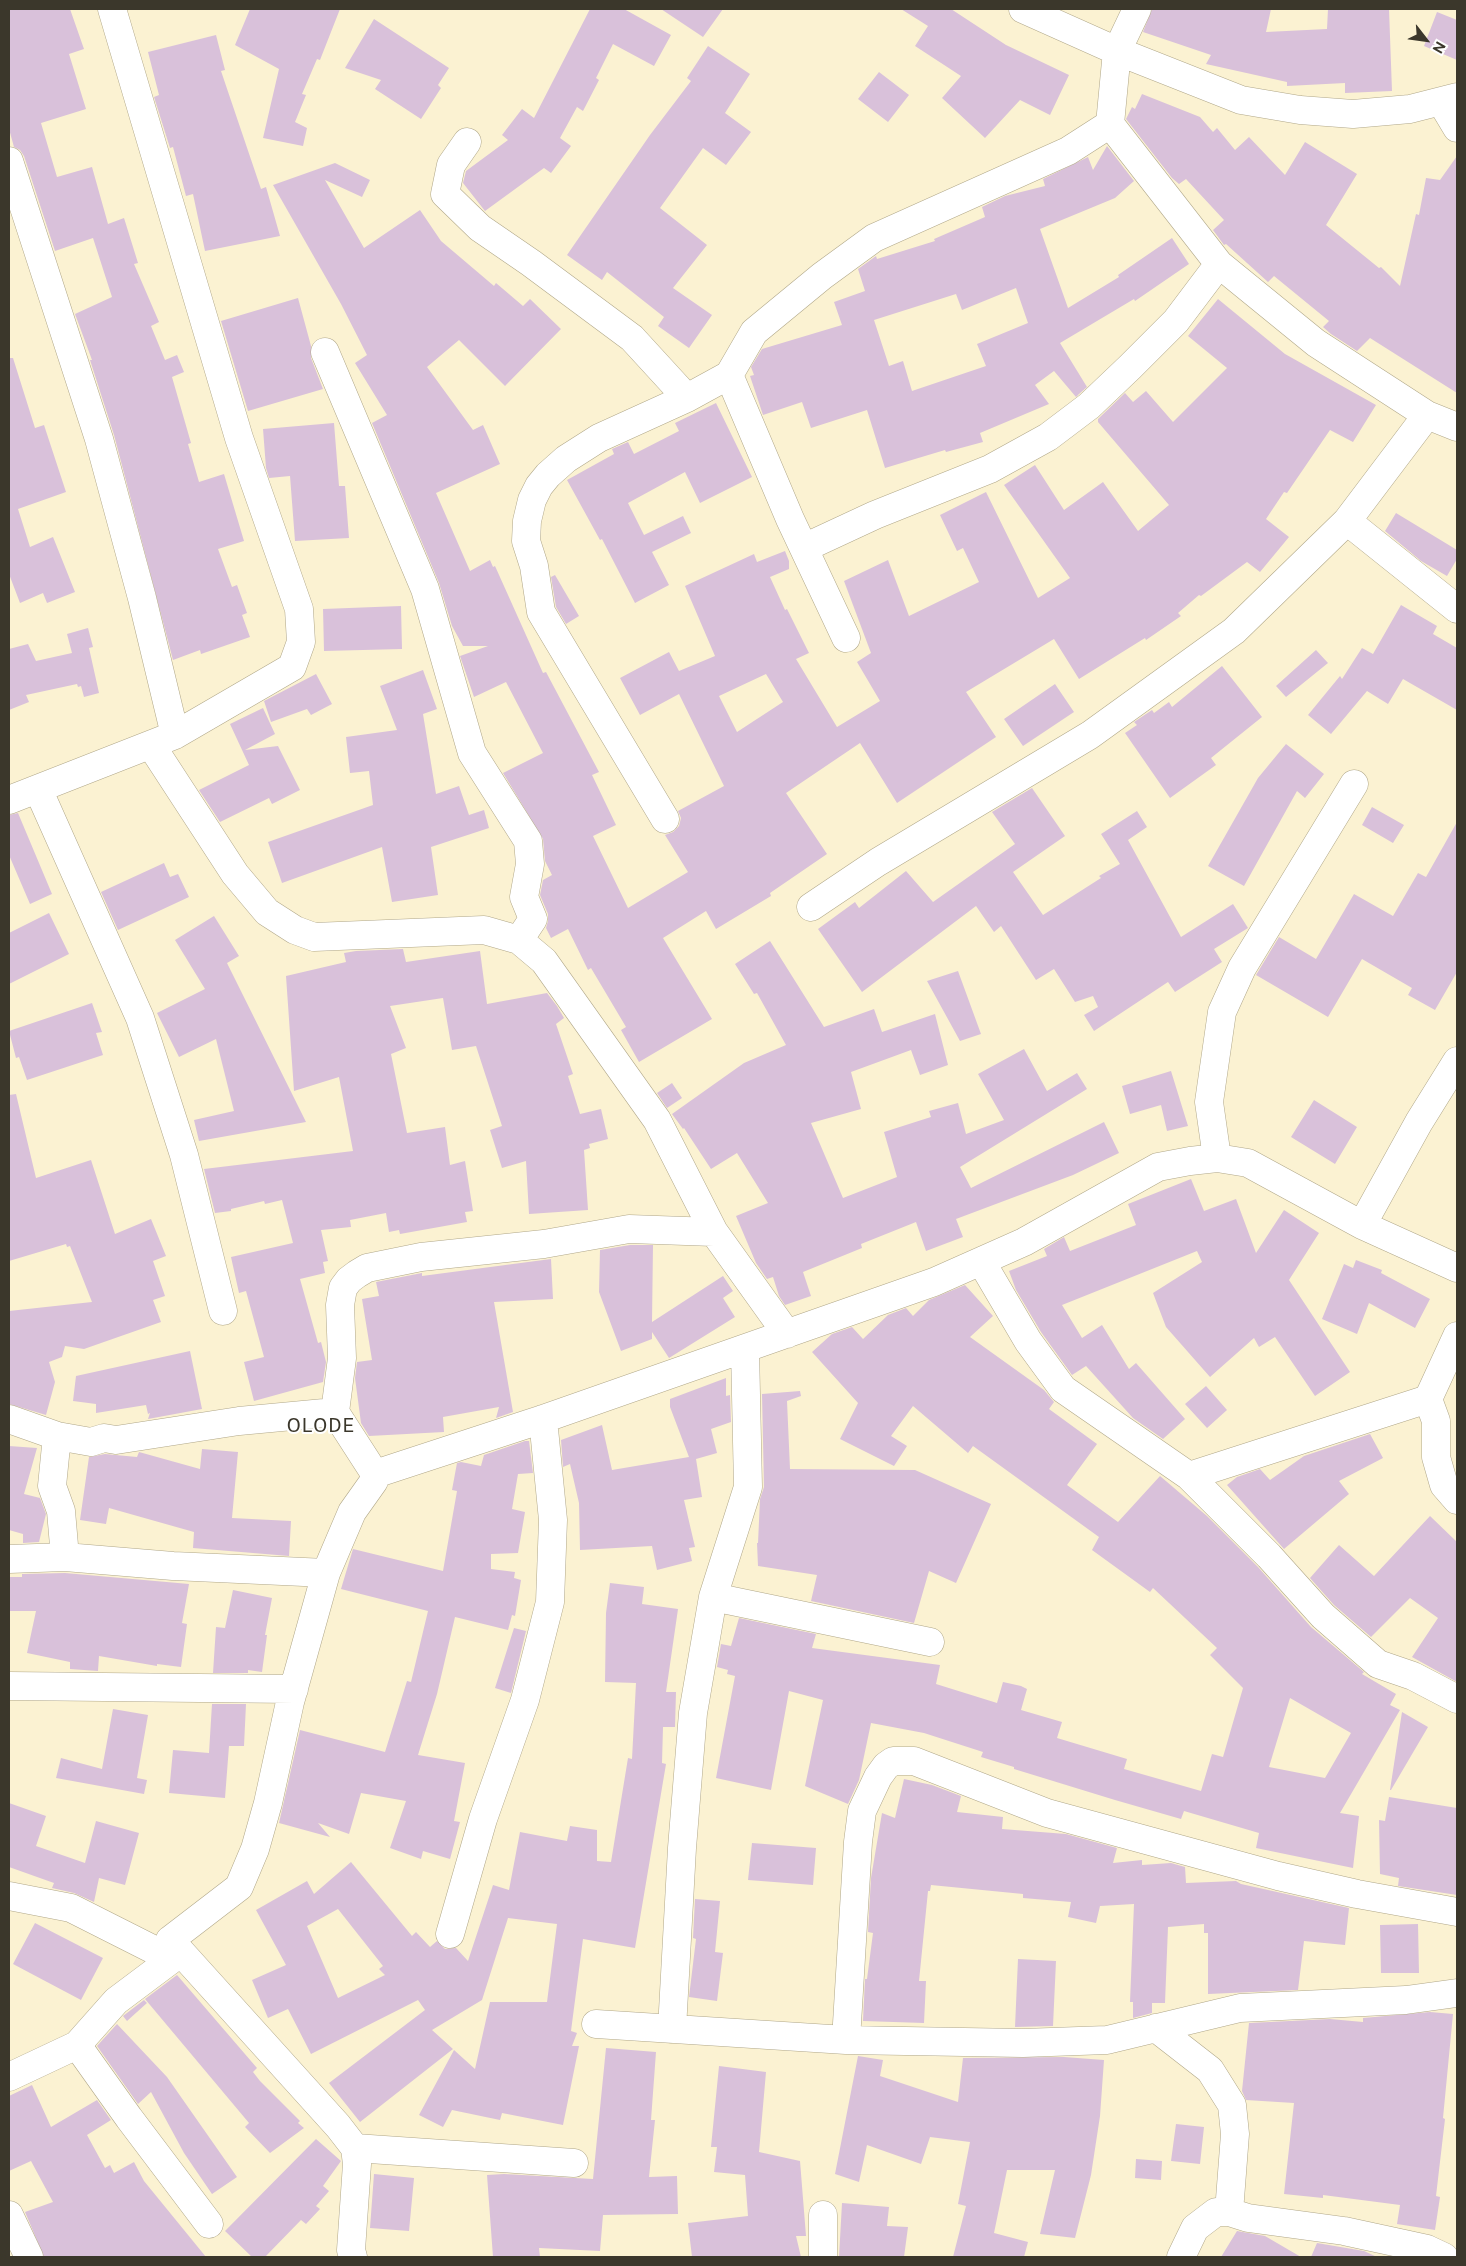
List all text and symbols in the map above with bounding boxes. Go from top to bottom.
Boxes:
north arrow [1401,15,1451,65]
text: N [1429,39,1449,56]
district label: OLODE [286,1415,356,1437]

